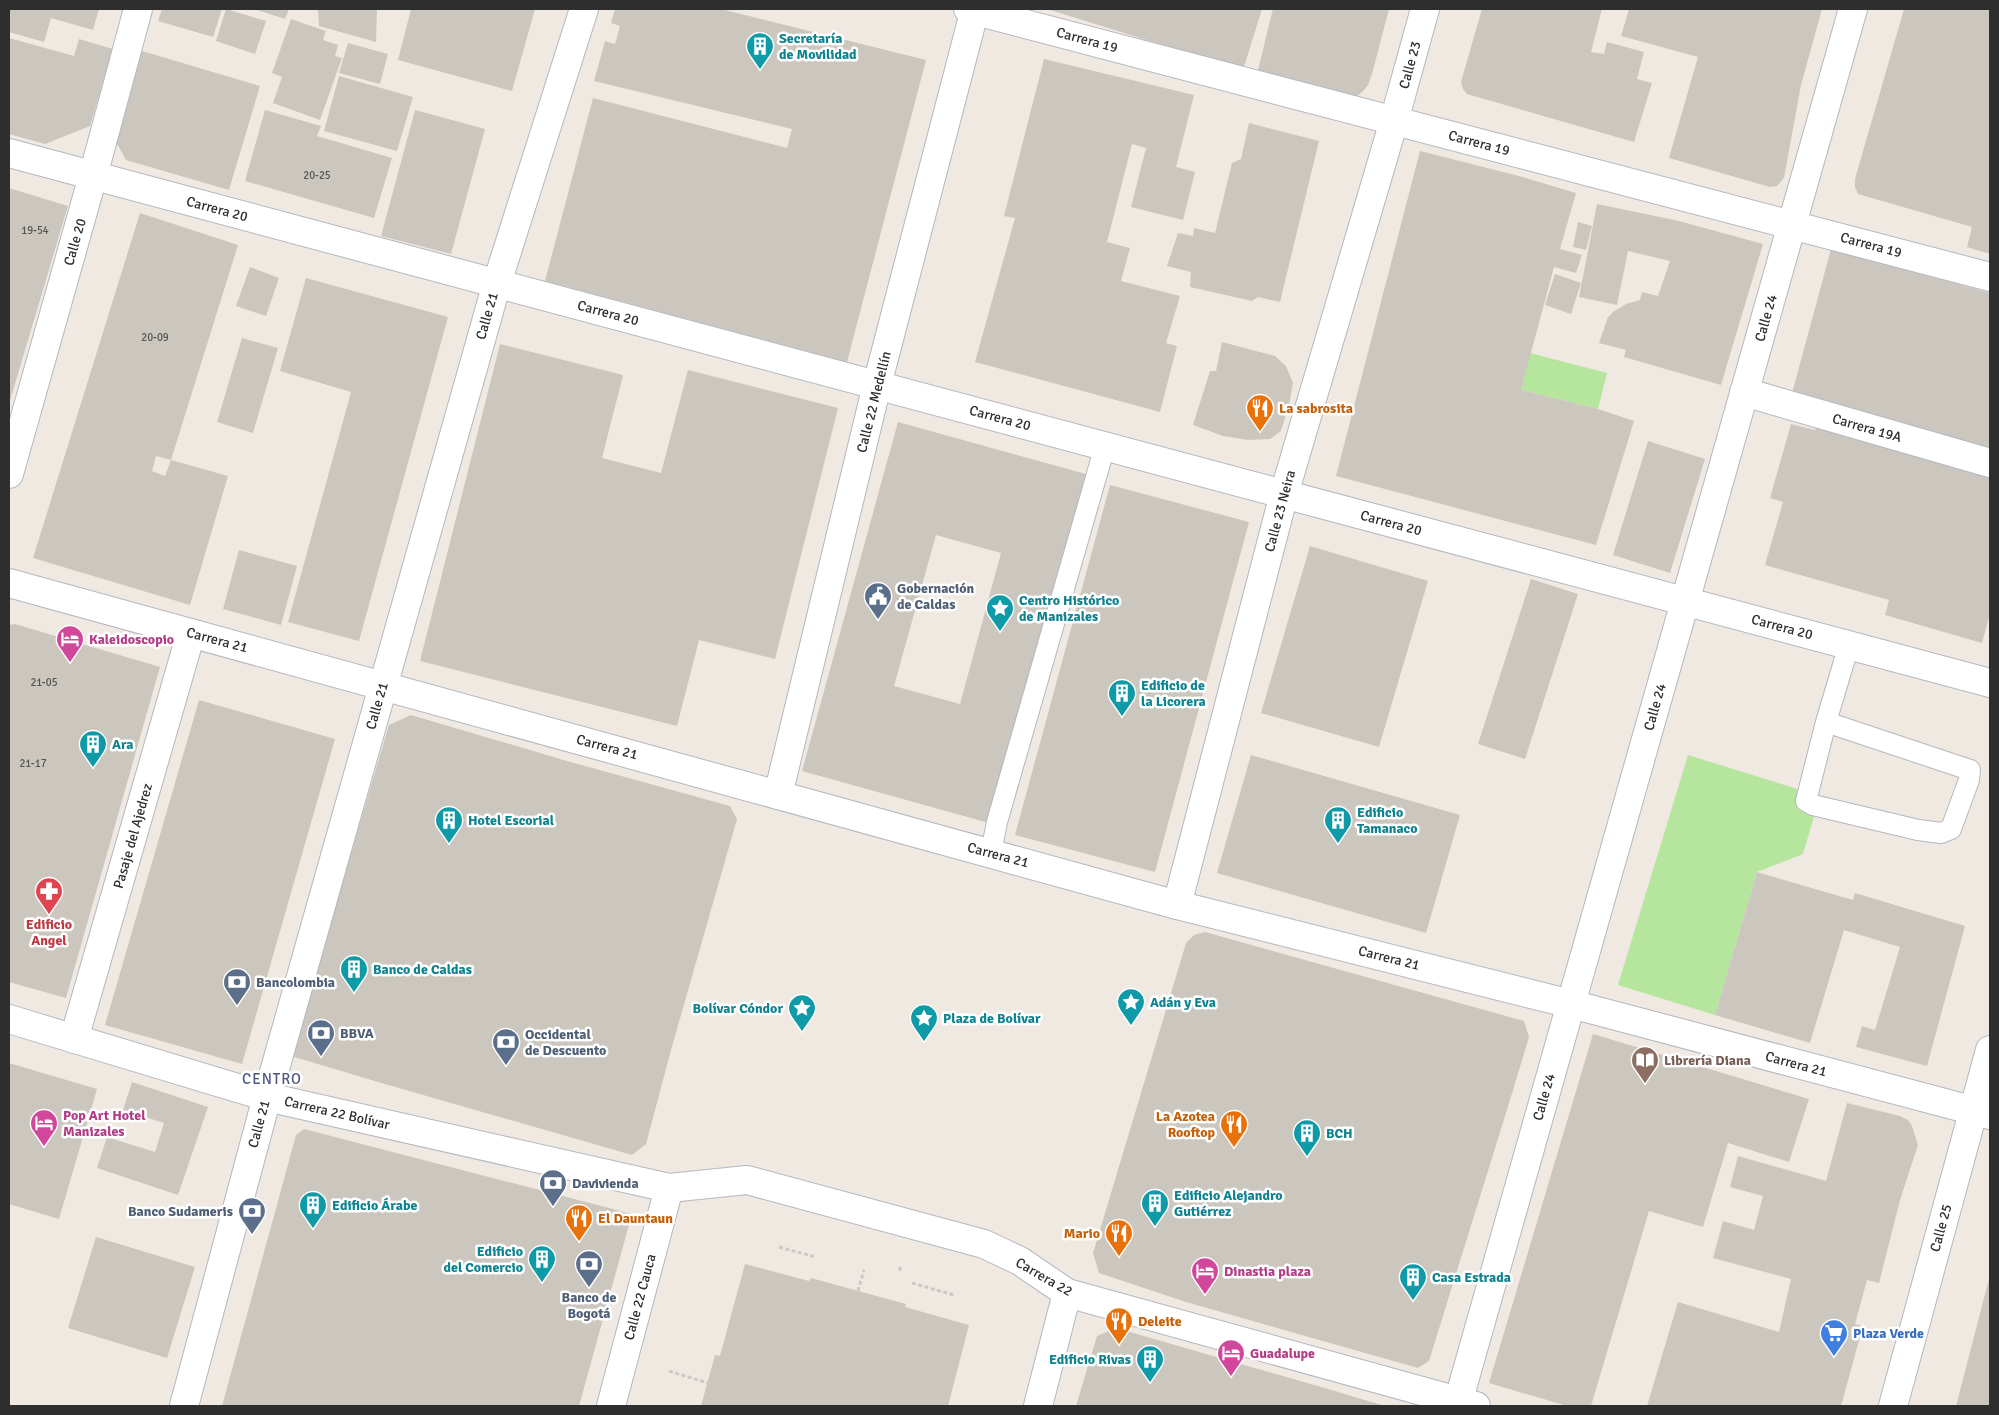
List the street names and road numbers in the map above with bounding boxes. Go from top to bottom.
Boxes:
street label: Carrera 19 [1054,24,1120,56]
street label: Calle 23 [1396,39,1424,91]
street label: Carrera 19 [1446,127,1512,159]
street label: Carrera 20 [184,193,250,225]
street label: Calle 20 [60,216,90,268]
street label: Carrera 19 [1838,229,1904,261]
street label: Calle 21 [472,290,502,342]
street label: Calle 24 [1751,292,1781,344]
street label: Carrera 20 [575,297,641,329]
street label: Calle 22 Medellín [853,350,895,454]
street label: Carrera 20 [967,402,1033,434]
street label: Carrera 19A [1830,410,1904,446]
street label: Calle 23 Neira [1261,468,1299,554]
street label: Carrera 20 [1358,507,1424,539]
street label: Carrera 20 [1749,611,1815,643]
street label: Carrera 21 [184,624,250,656]
street label: Calle 21 [362,680,392,732]
street label: Calle 24 [1640,681,1670,733]
street label: Carrera 21 [574,731,640,763]
street label: Pasaje del Ajedrez [110,781,156,891]
street label: Carrera 21 [965,839,1031,871]
street label: Carrera 21 [1356,942,1422,974]
street label: Carrera 21 [1763,1048,1829,1080]
street label: Calle 24 [1529,1071,1559,1123]
street label: Carrera 22 Bolívar [282,1093,392,1134]
street label: Calle 21 [245,1098,273,1150]
street label: Calle 25 [1927,1202,1955,1254]
street label: Calle 22 Cauca [620,1252,660,1342]
street label: Carrera 22 [1013,1254,1075,1300]

